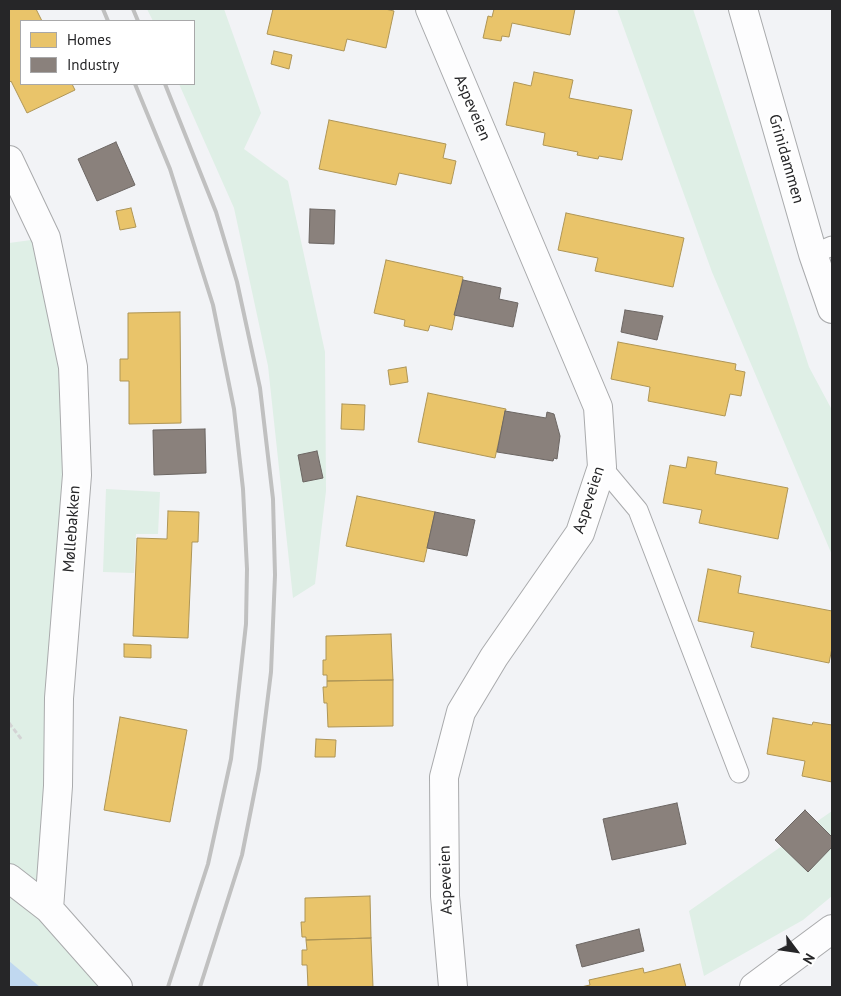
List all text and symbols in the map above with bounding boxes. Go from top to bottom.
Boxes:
legend [20,20,195,85]
text: Homes [67,30,111,49]
text: Industry [67,55,119,74]
street label: Aspeveien [450,72,494,144]
street label: Grinidammen [764,112,808,206]
street label: Aspeveien [569,464,609,536]
street label: Møllebakken [59,485,85,573]
street label: Aspeveien [435,845,457,915]
north arrow [771,926,821,976]
text: N [799,950,819,967]

